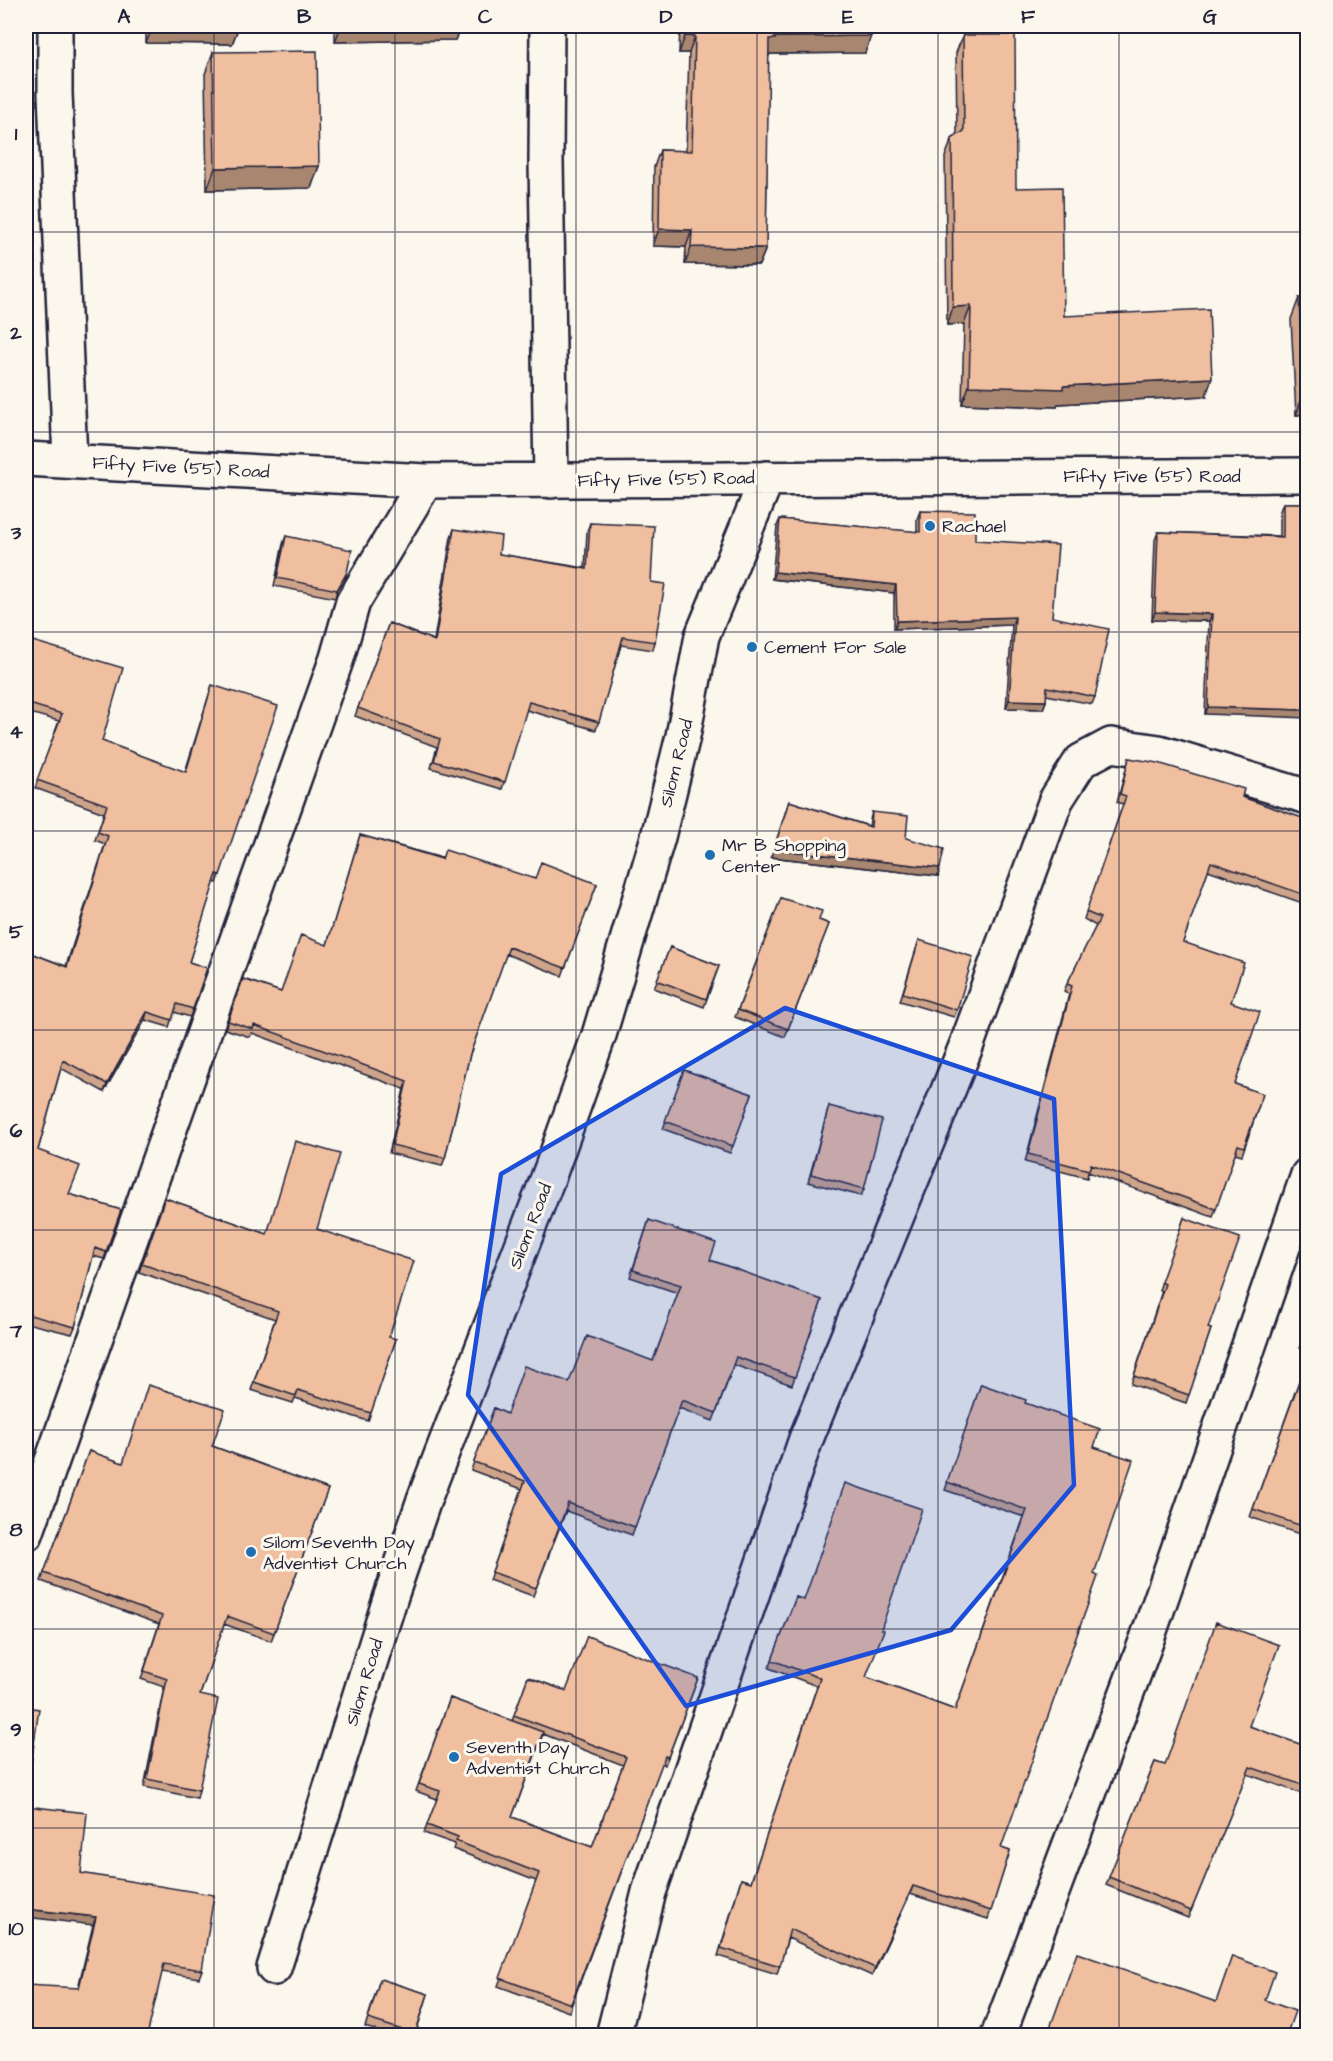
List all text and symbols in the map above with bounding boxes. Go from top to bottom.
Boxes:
text: A [118,3,131,31]
text: B [297,3,312,31]
text: C [478,3,493,31]
text: D [660,3,673,31]
text: E [842,3,854,31]
text: F [1021,3,1036,31]
text: G [1203,3,1217,31]
text: 1 [15,120,18,148]
text: 2 [9,319,22,347]
street label: Fifty Five (55) Road [92,450,270,486]
street label: Fifty Five (55) Road [1063,464,1241,490]
street label: Fifty Five (55) Road [577,465,755,495]
place label: Rachael [942,514,1006,539]
text: 3 [10,519,22,547]
marker: Rachael [923,519,937,533]
place label: Cement For Sale [764,635,907,660]
marker: Cement For Sale [745,640,759,654]
street label: Silom Road [653,717,699,810]
text: 4 [9,718,23,746]
place label: Mr B Shopping Center [722,833,846,879]
marker: Mr B Shopping Center [703,848,717,862]
text: 5 [9,918,24,946]
text: 6 [10,1117,23,1145]
street label: Silom Road [503,1180,558,1273]
text: 7 [9,1317,23,1345]
text: 8 [10,1516,23,1544]
place label: Silom Seventh Day Adventist Church [263,1530,415,1576]
marker: Silom Seventh Day Adventist Church [244,1545,258,1559]
street label: Silom Road [339,1636,390,1729]
text: 9 [10,1716,22,1744]
place label: Seventh Day Adventist Church [466,1735,609,1781]
marker: Seventh Day Adventist Church [447,1750,461,1764]
text: 10 [8,1915,24,1943]

